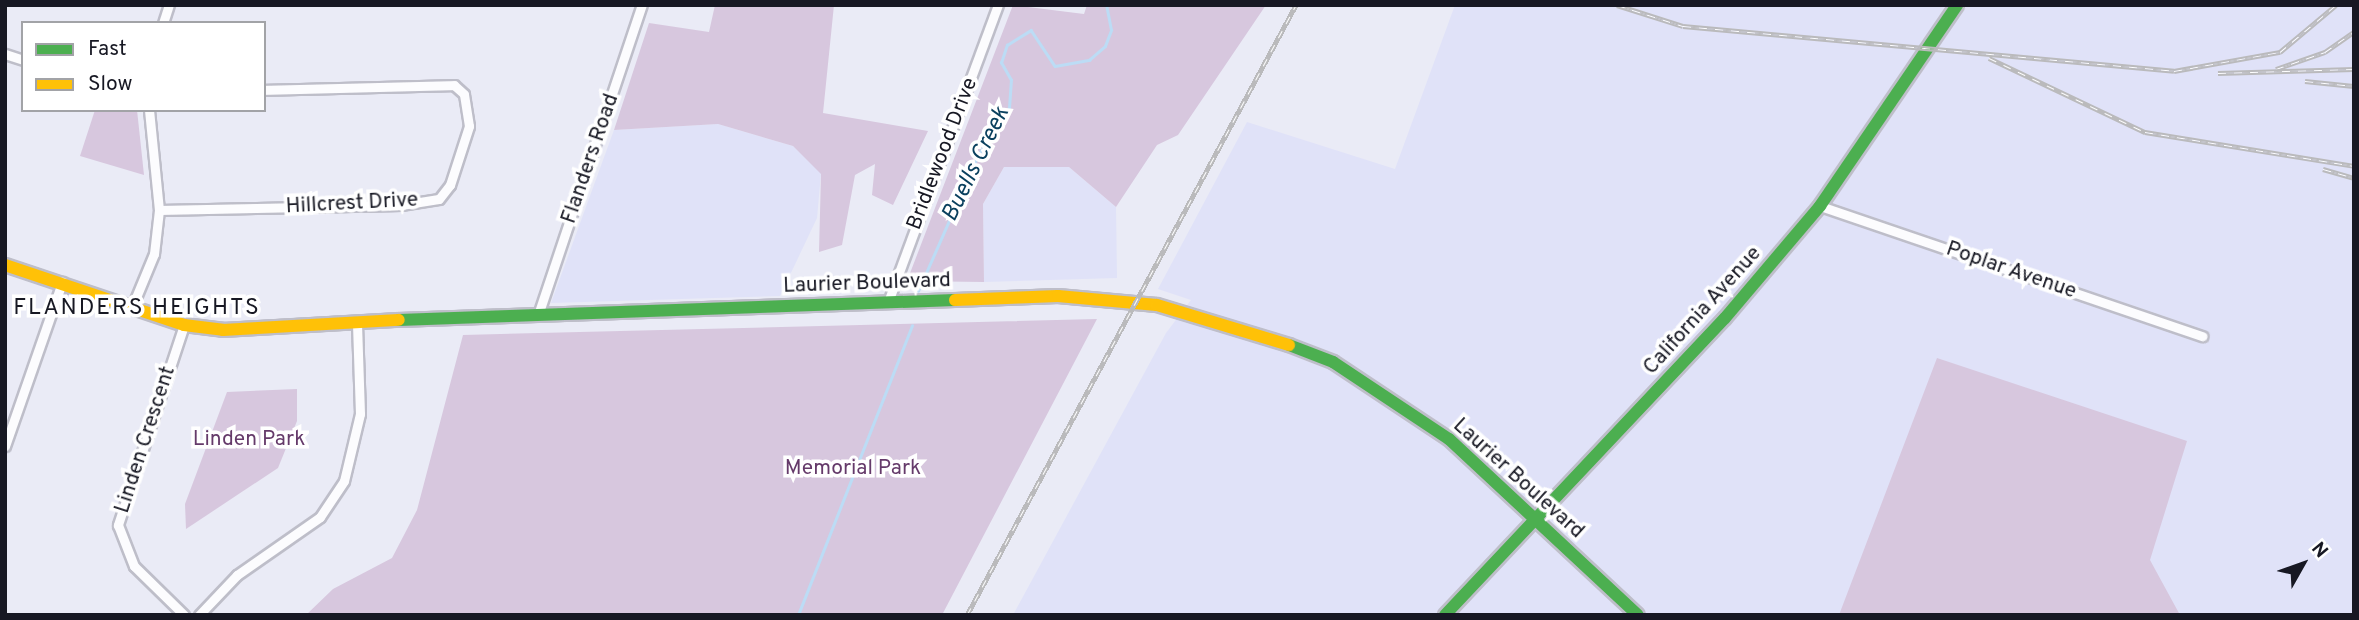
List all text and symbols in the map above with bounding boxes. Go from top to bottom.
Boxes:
legend [21,21,266,112]
text: Fast [88,36,127,63]
text: Slow [88,71,133,98]
street label: Bridlewood Drive [902,74,984,234]
street label: Flanders Road [557,91,625,227]
water label: Buells Creek [937,103,1017,227]
street label: Hillcrest Drive [285,188,419,220]
street label: Poplar Avenue [1942,237,2080,305]
street label: California Avenue [1638,241,1768,381]
street label: Laurier Boulevard [783,268,951,300]
district label: FLANDERS HEIGHTS [15,295,259,323]
street label: Linden Crescent [110,363,182,517]
street label: Laurier Boulevard [1447,414,1589,544]
park label: Linden Park [193,427,305,453]
park label: Memorial Park [785,456,921,482]
north arrow [2268,529,2338,599]
text: N [2306,538,2333,563]

